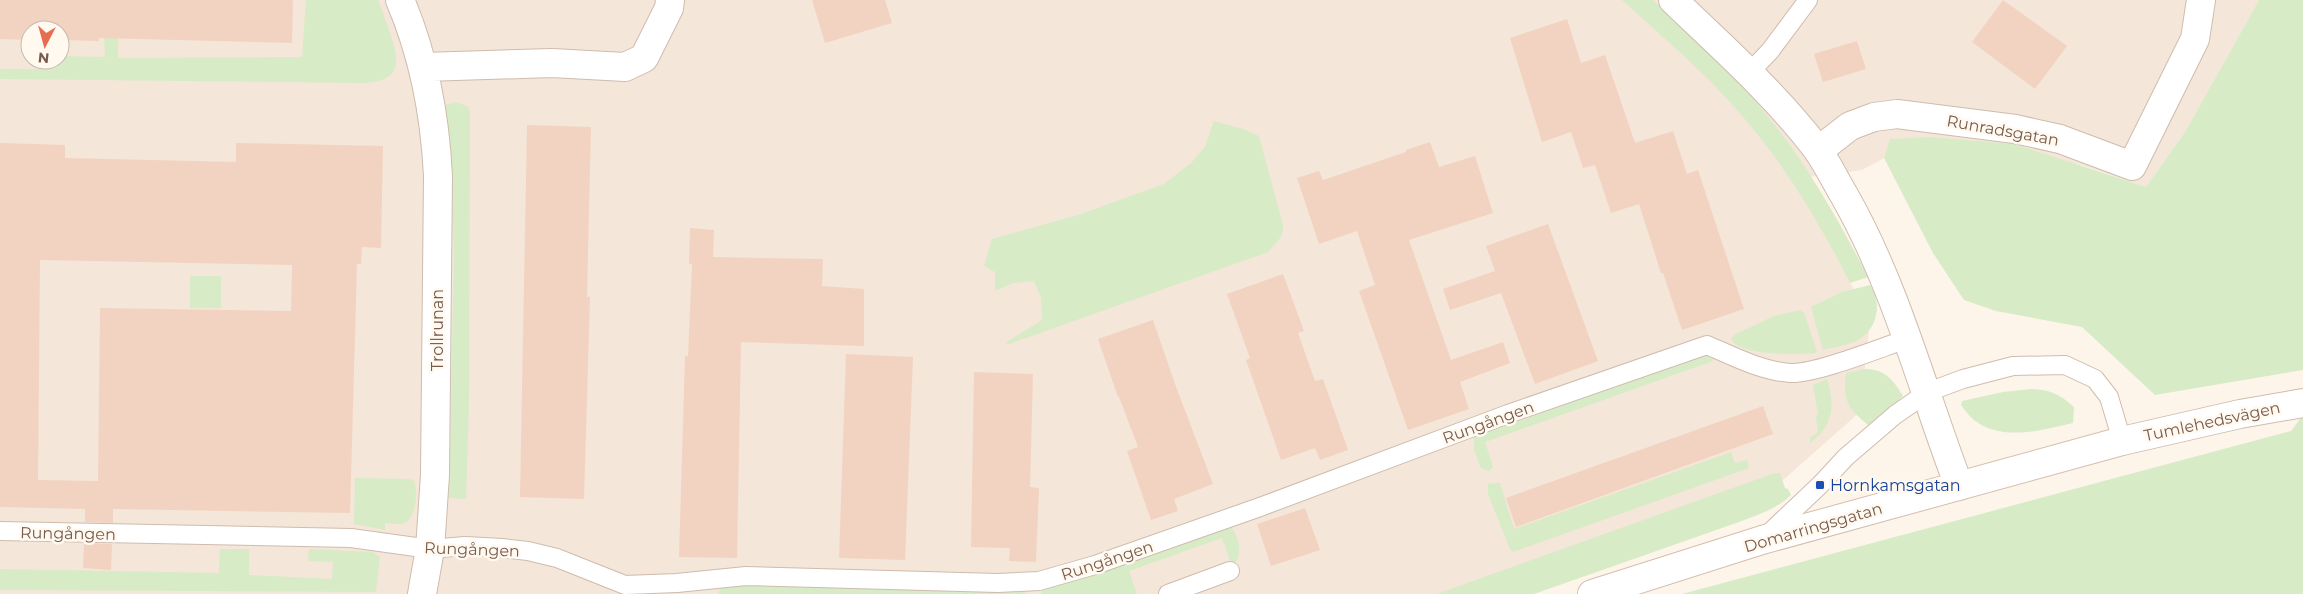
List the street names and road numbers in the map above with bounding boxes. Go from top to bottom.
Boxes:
street label: Runradsgatan [1945,111,2061,150]
street label: Trollrunan [428,289,447,371]
street label: Rungången [1440,397,1536,448]
street label: Tumlehedsvägen [2142,398,2282,445]
street label: Domarringsgatan [1742,499,1884,556]
street label: Rungången [20,523,116,544]
street label: Rungången [1059,537,1156,584]
street label: Rungången [424,538,520,561]

